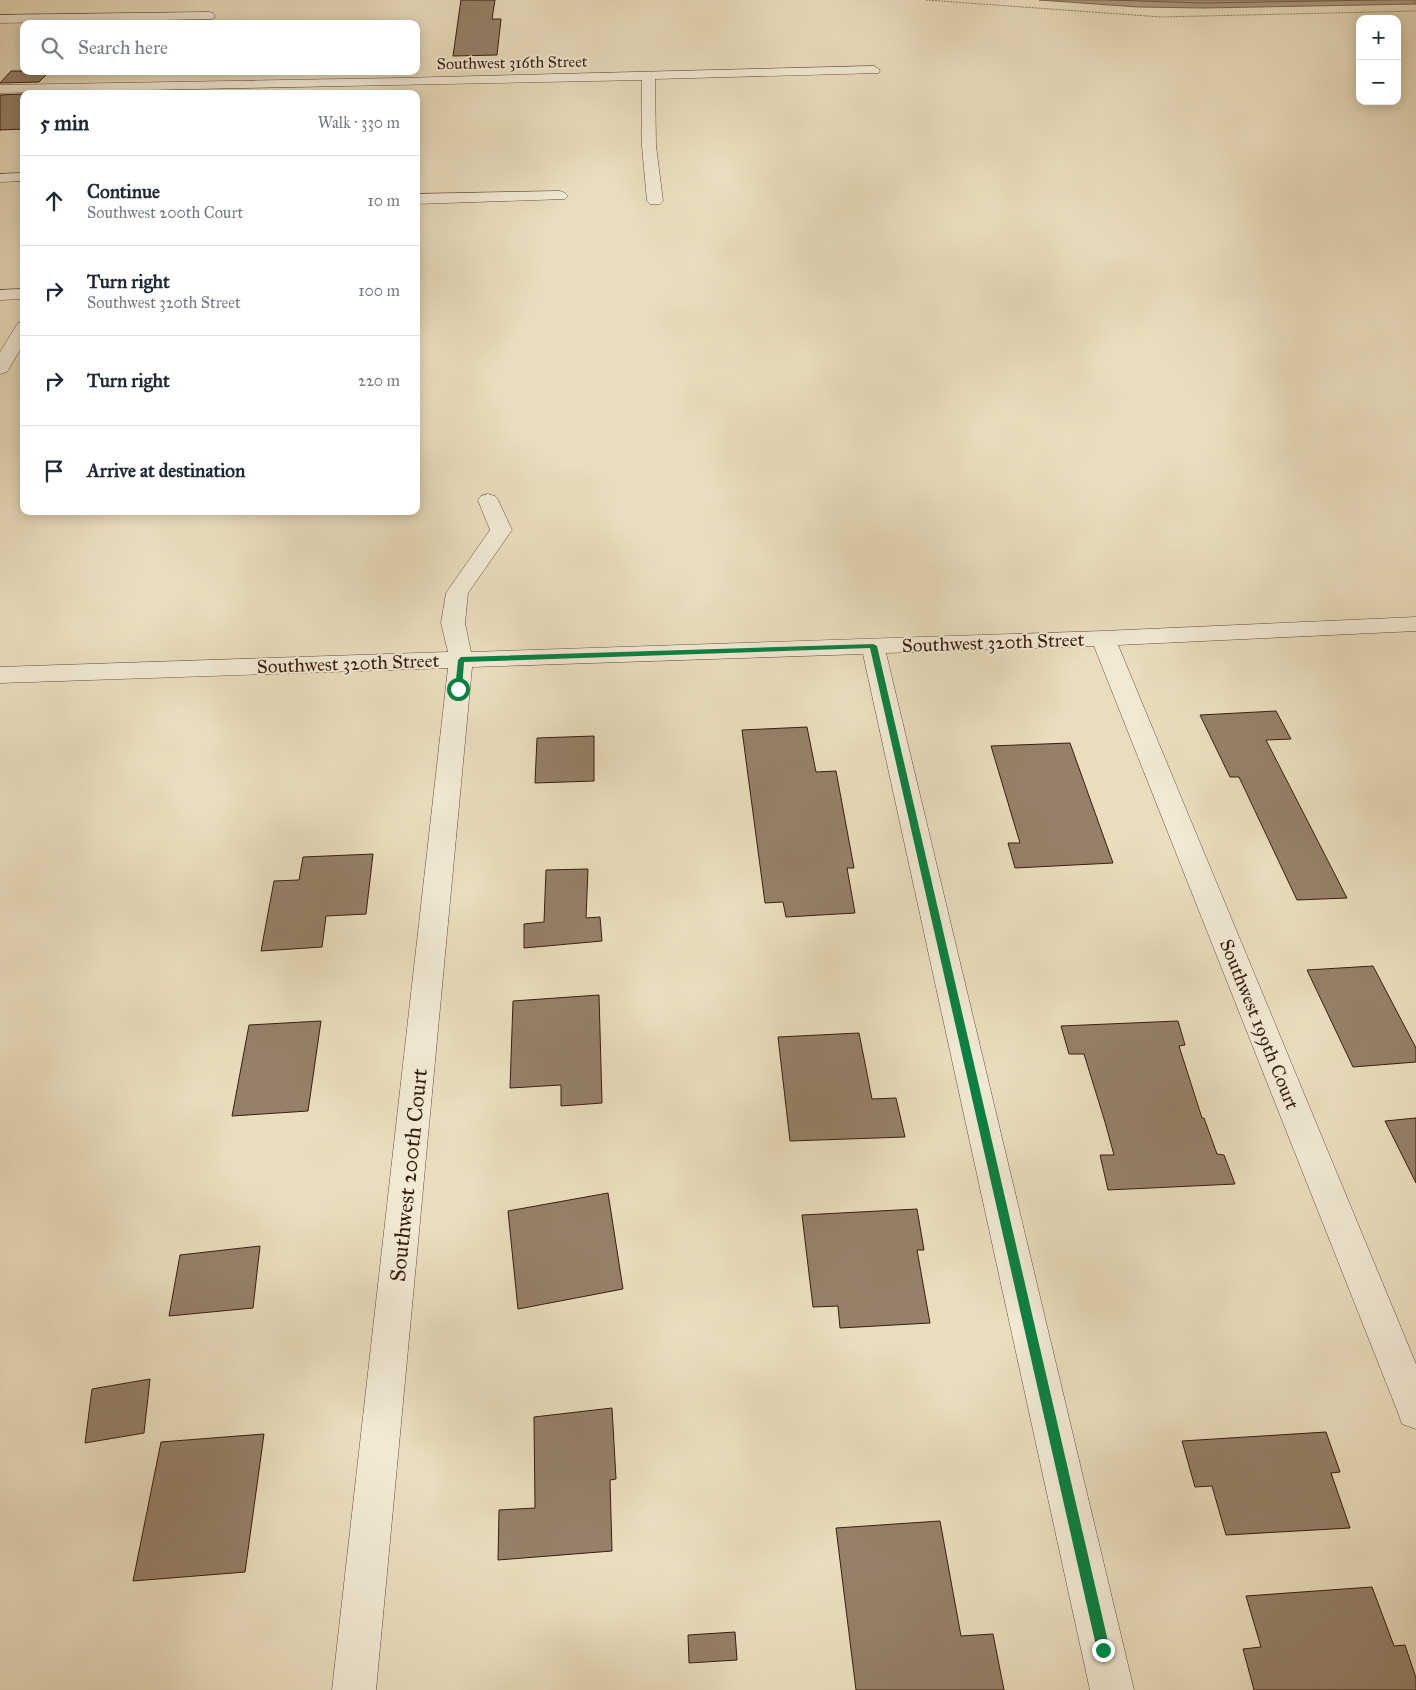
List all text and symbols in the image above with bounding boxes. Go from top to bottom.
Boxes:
map controls [1356,15,1401,105]
button: + [1356,15,1401,60]
search box [20,20,420,75]
icon: search [38,34,66,62]
text: Search here [78,36,168,59]
street label: Southwest 316th Street [436,52,588,73]
button: − [1356,60,1401,105]
text: 5 min [40,110,89,136]
text: Walk · 330 m [318,113,400,132]
text: Continue [87,180,160,203]
icon: ahead [40,187,68,215]
text: 10 m [368,191,400,210]
text: Southwest 200th Court [87,203,243,222]
text: Turn right [87,270,170,293]
icon: right [40,277,68,305]
text: 100 m [358,281,400,300]
text: Southwest 320th Street [87,293,241,312]
icon: right [40,367,68,395]
text: Turn right [87,369,170,392]
text: 220 m [358,371,400,390]
icon: arrive [40,457,68,485]
text: Arrive at destination [87,459,245,482]
street label: Southwest 320th Street [901,628,1085,657]
street label: Southwest 320th Street [256,649,440,678]
route start [447,678,470,701]
street label: Southwest 199th Court [1215,936,1304,1113]
street label: Southwest 200th Court [384,1067,433,1283]
route end [1092,1639,1115,1662]

